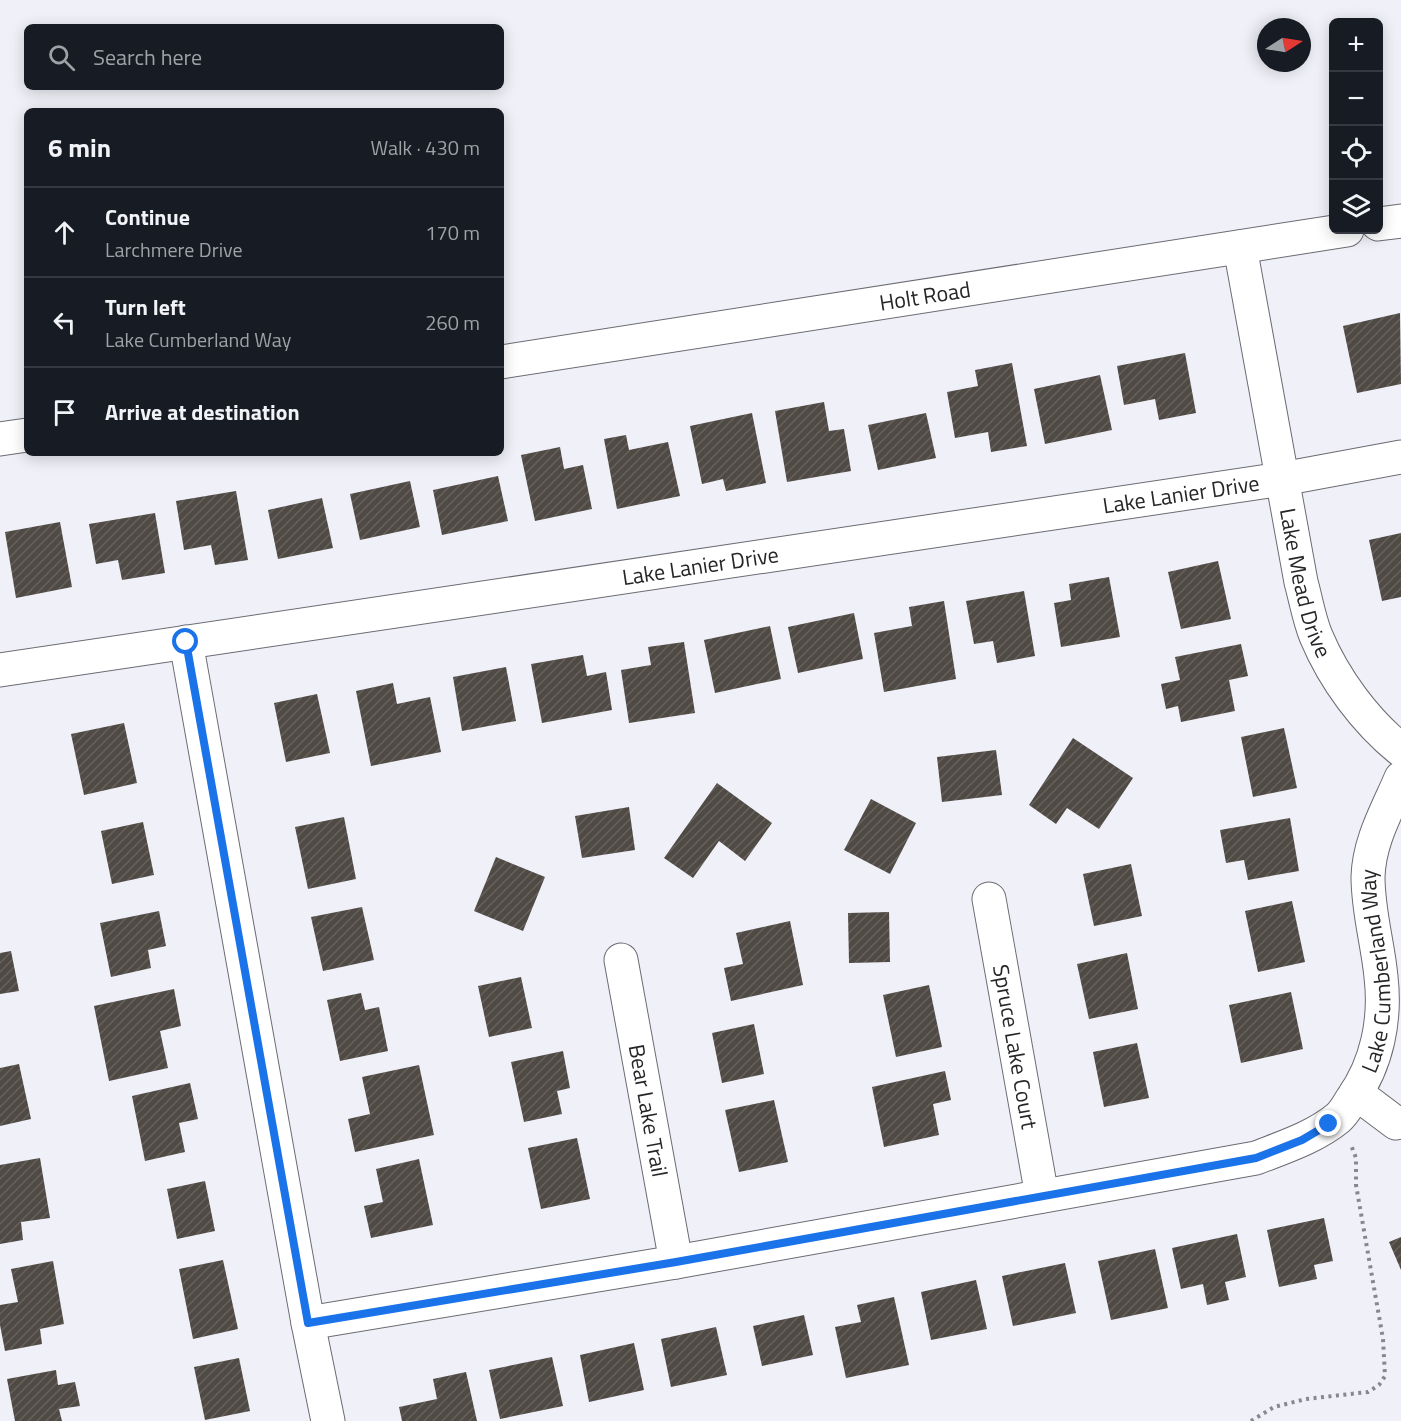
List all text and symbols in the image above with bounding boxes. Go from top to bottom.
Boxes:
north arrow [1257,18,1311,72]
map controls [1329,18,1383,234]
button: + [1329,18,1383,72]
search box [24,24,504,90]
text: Search here [93,40,202,74]
icon: search [45,41,78,74]
button: − [1329,72,1383,126]
button: locate [1329,126,1383,180]
text: 6 min [48,128,111,167]
text: Walk · 430 m [371,132,480,163]
button: layers [1329,180,1383,234]
text: Continue [105,200,190,234]
icon: ahead [48,216,81,249]
text: 170 m [425,217,480,248]
text: Larchmere Drive [105,234,243,265]
street label: Holt Road [877,272,973,320]
text: Turn left [105,290,186,324]
icon: left [48,306,81,339]
text: 260 m [425,307,480,338]
text: Lake Cumberland Way [105,324,291,355]
text: Arrive at destination [105,395,300,429]
icon: arrive [48,396,81,429]
street label: Lake Lanier Drive [1100,466,1262,522]
street label: Lake Mead Drive [1271,505,1340,663]
street label: Lake Lanier Drive [620,537,781,594]
route start [172,628,198,654]
street label: Lake Cumberland Way [1351,868,1400,1078]
street label: Spruce Lake Court [984,962,1047,1132]
street label: Bear Lake Trail [620,1041,677,1180]
route end [1315,1110,1341,1136]

